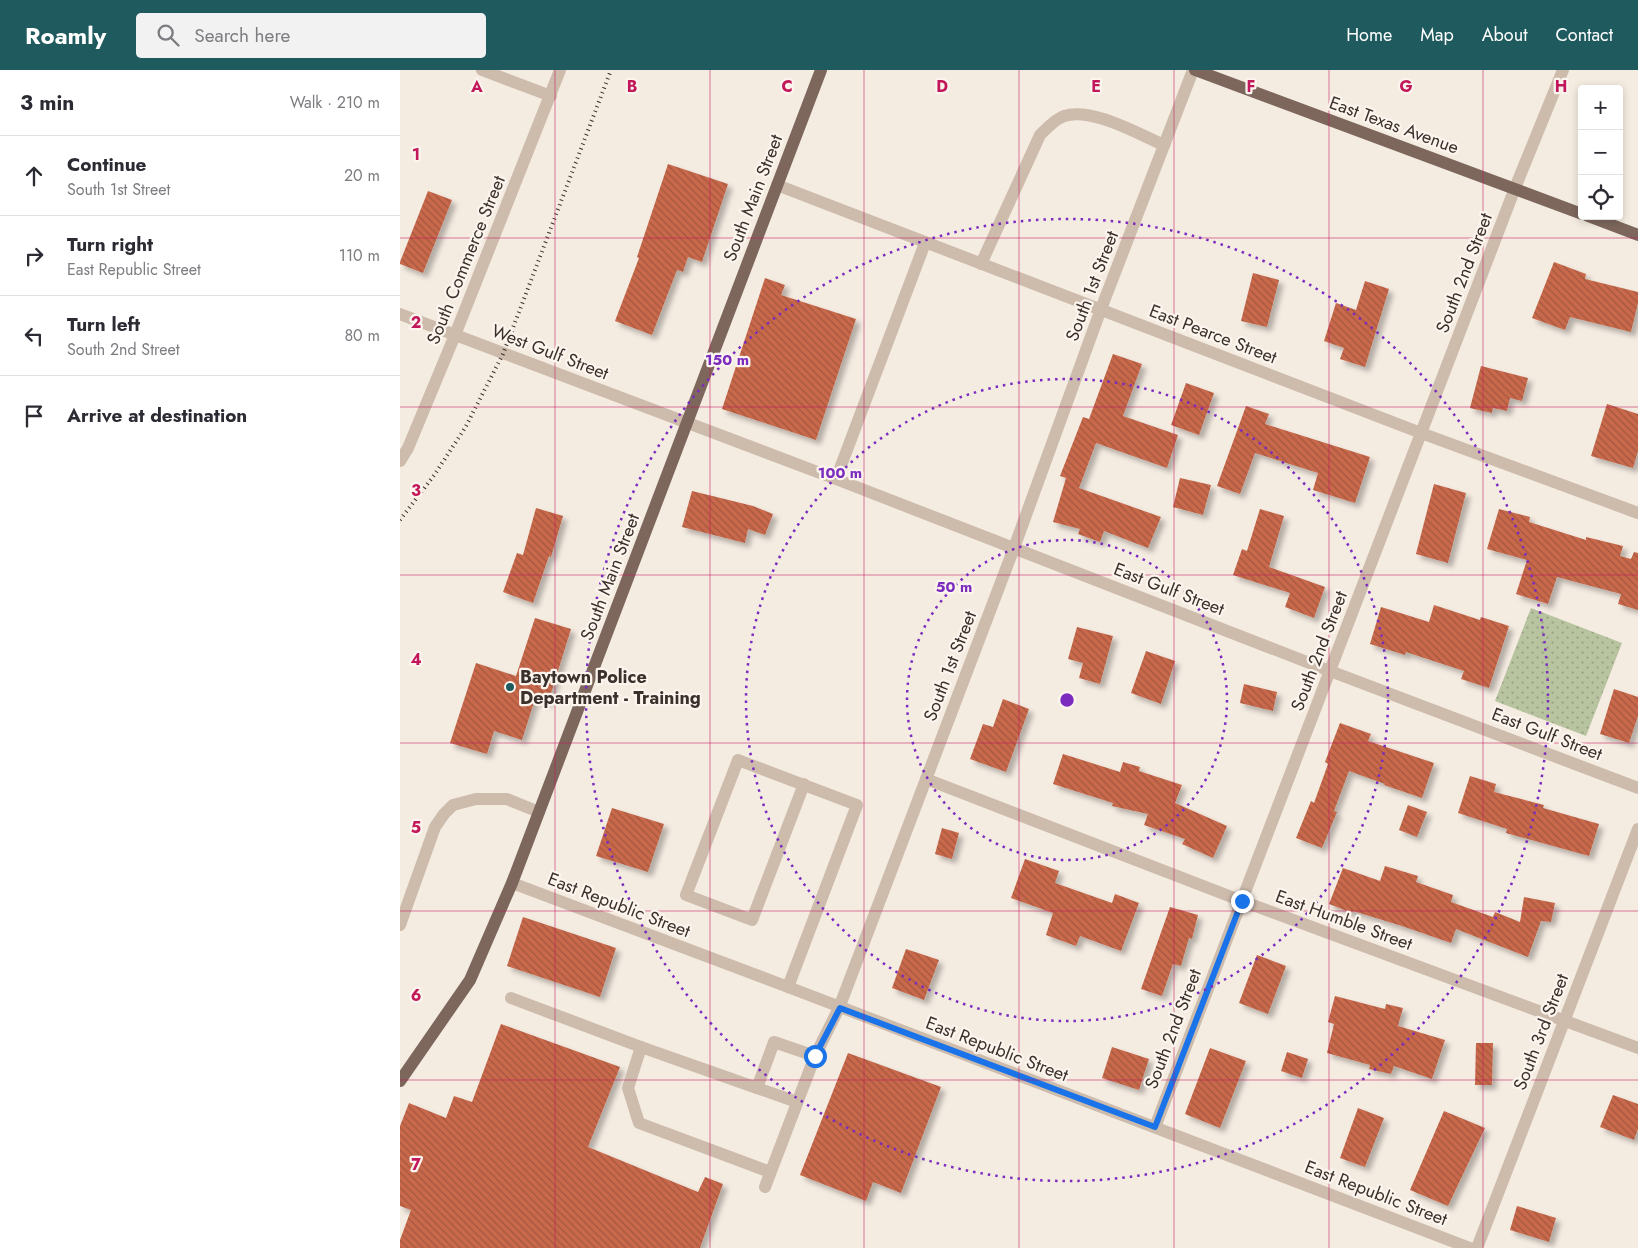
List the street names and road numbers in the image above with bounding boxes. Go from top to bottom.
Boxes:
street label: East Texas Avenue [1326,90,1462,160]
street label: South Main Street [717,130,789,265]
street label: South Commerce Street [420,171,512,348]
street label: South 2nd Street [1429,209,1499,337]
street label: South 1st Street [1059,226,1125,345]
street label: East Pearce Street [1145,298,1281,371]
street label: West Gulf Street [488,318,613,387]
street label: South Main Street [574,509,646,644]
street label: East Gulf Street [1110,556,1229,622]
street label: South 2nd Street [1284,587,1354,715]
street label: South 1st Street [917,606,983,725]
street label: East Gulf Street [1488,701,1607,767]
street label: East Republic Street [544,866,695,944]
street label: East Humble Street [1272,883,1417,957]
street label: South 2nd Street [1138,965,1208,1093]
street label: South 3rd Street [1507,969,1575,1094]
street label: East Republic Street [922,1010,1073,1088]
street label: East Republic Street [1301,1154,1452,1232]

